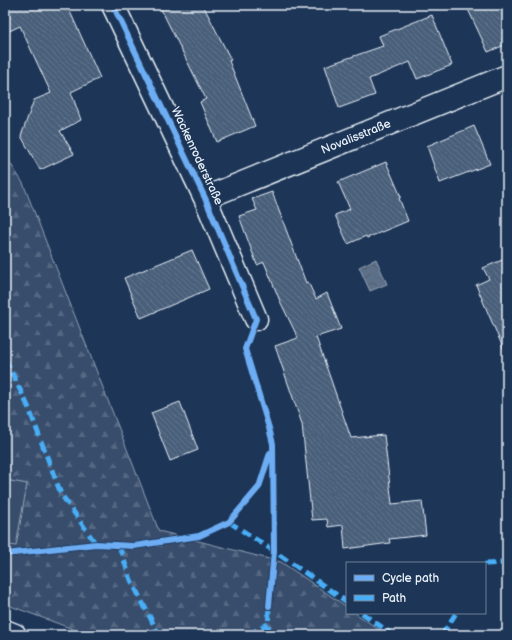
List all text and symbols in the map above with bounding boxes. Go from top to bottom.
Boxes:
street label: Wackenroderstraße [168,105,226,207]
street label: Novalisstraße [319,116,393,158]
legend [346,562,486,614]
text: Cycle path [382,571,439,586]
text: Path [382,591,407,606]

